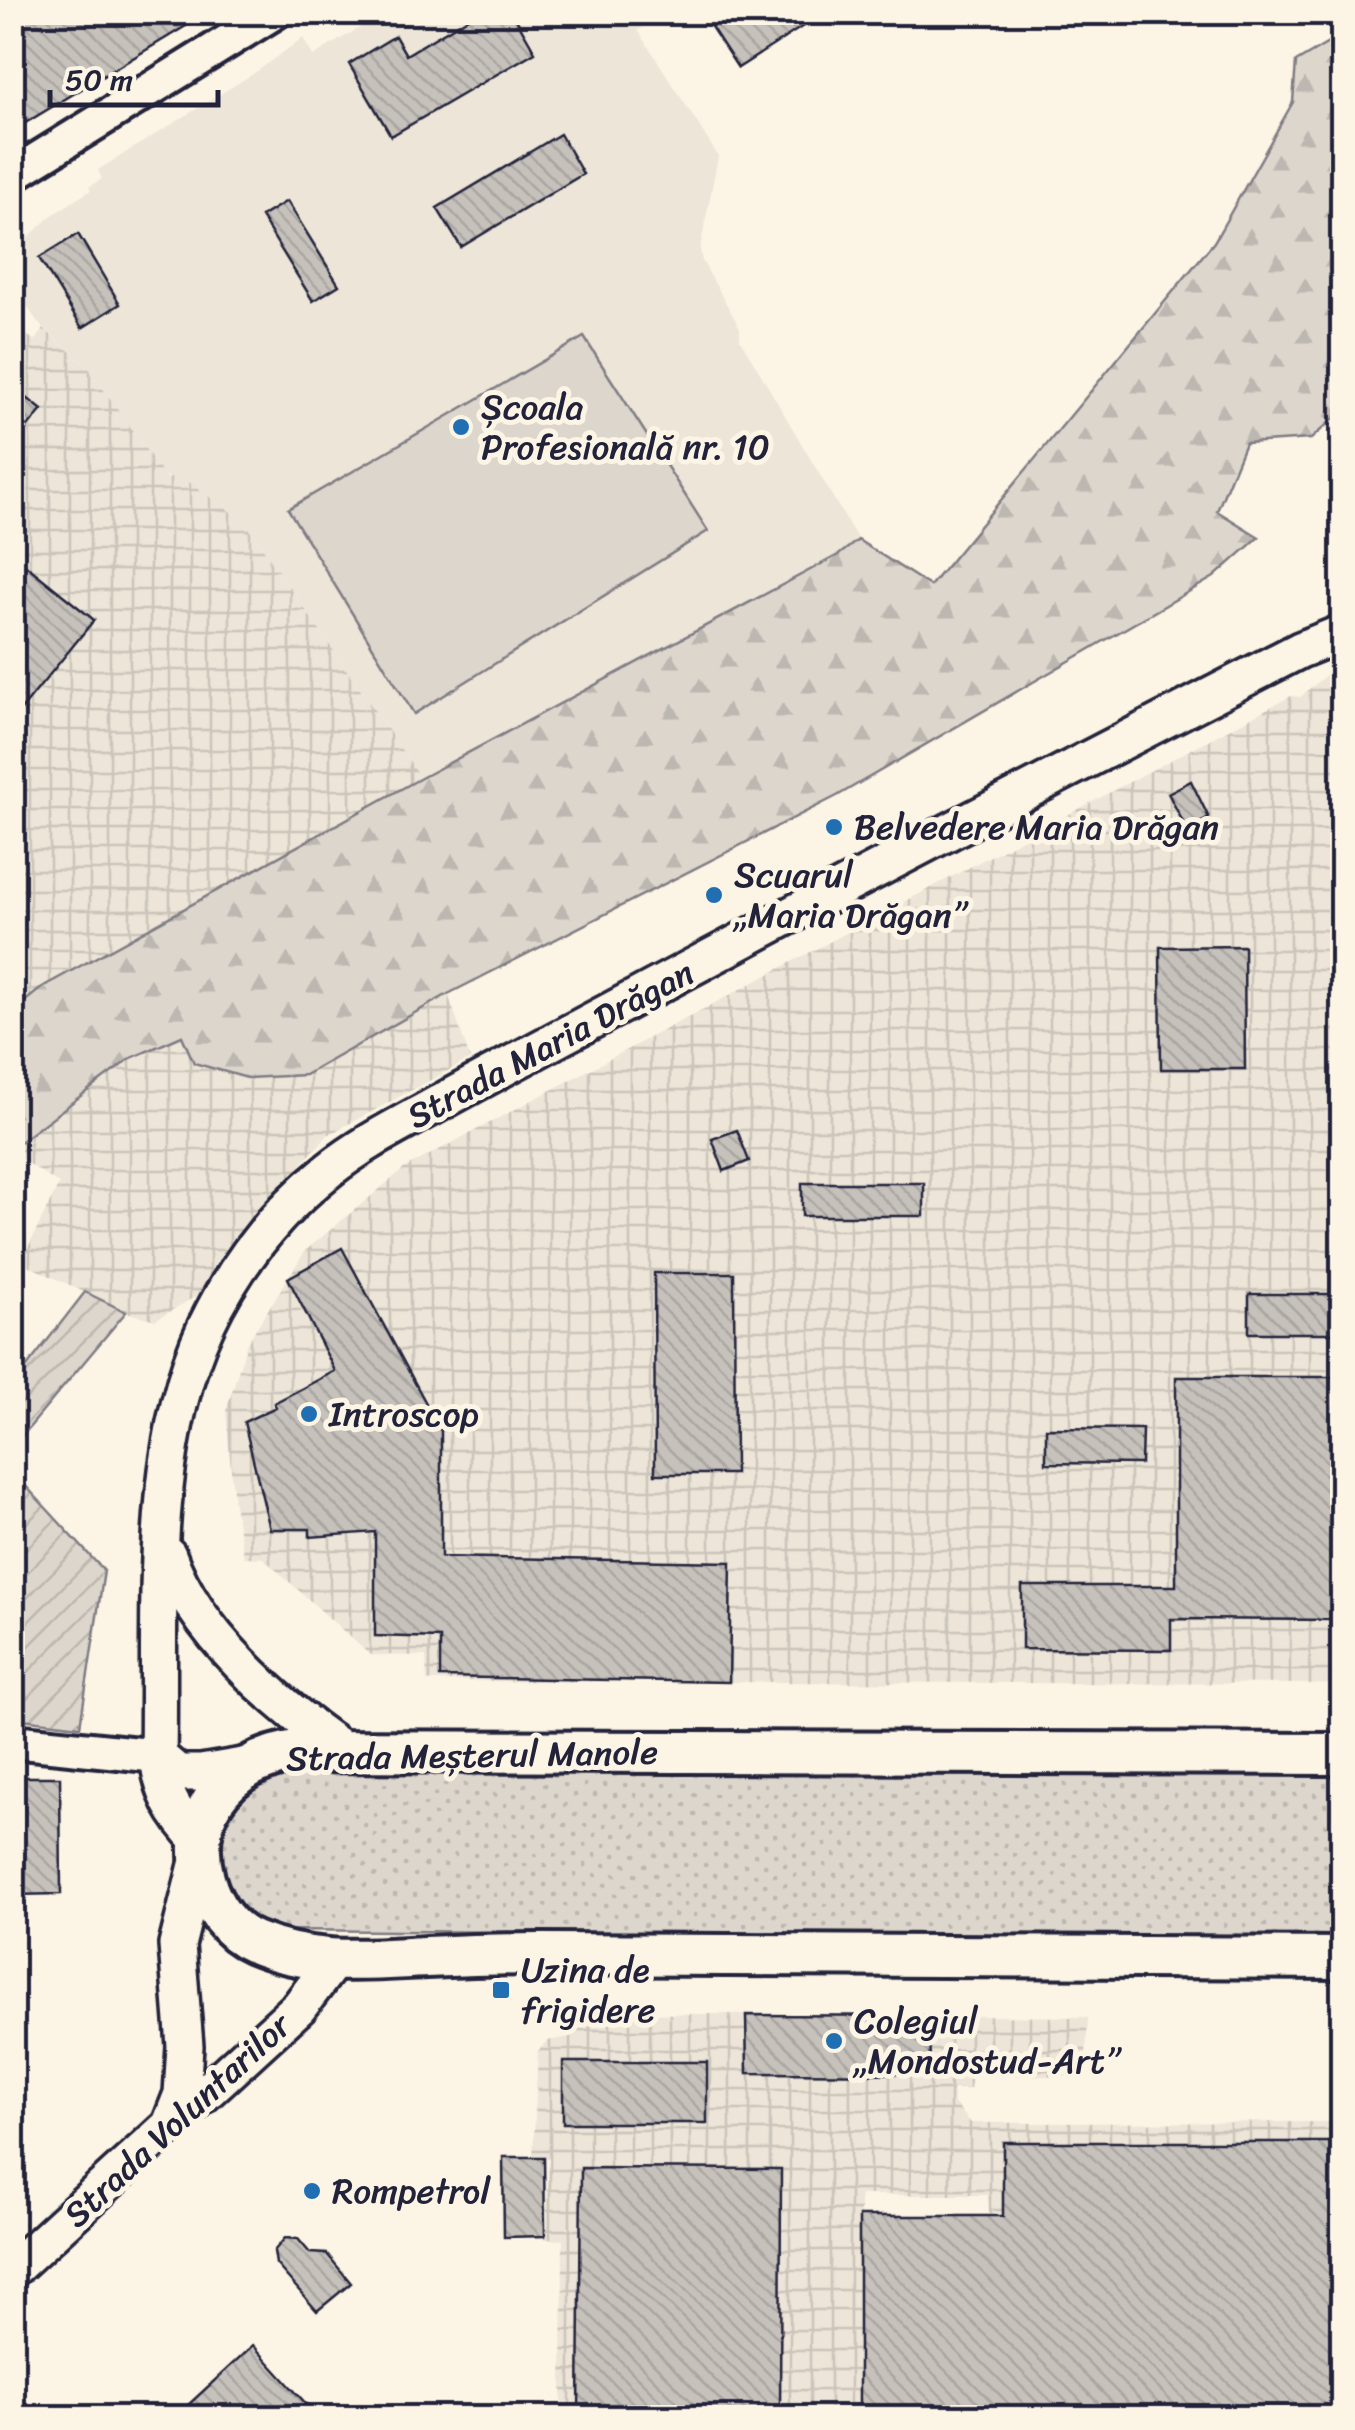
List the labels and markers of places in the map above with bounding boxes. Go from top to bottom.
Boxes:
place label: Școala Profesională nr. 10 [481,376,770,478]
marker: Școala Profesională nr. 10 [450,416,472,438]
place label: Belvedere Maria Drăgan [854,796,1219,858]
marker: Belvedere Maria Drăgan [823,816,845,838]
place label: Scuarul „Maria Drăgan” [732,844,969,946]
marker: Scuarul „Maria Drăgan” [703,884,725,906]
place label: Introscop [328,1383,479,1445]
marker: Introscop [298,1403,320,1425]
place label: Uzina de frigidere [521,1939,656,2041]
marker: Uzina de frigidere [490,1979,512,2001]
place label: Colegiul „Mondostud-Art” [852,1990,1122,2092]
marker: Colegiul „Mondostud-Art” [823,2030,845,2052]
place label: Rompetrol [332,2160,491,2222]
marker: Rompetrol [301,2180,323,2202]

